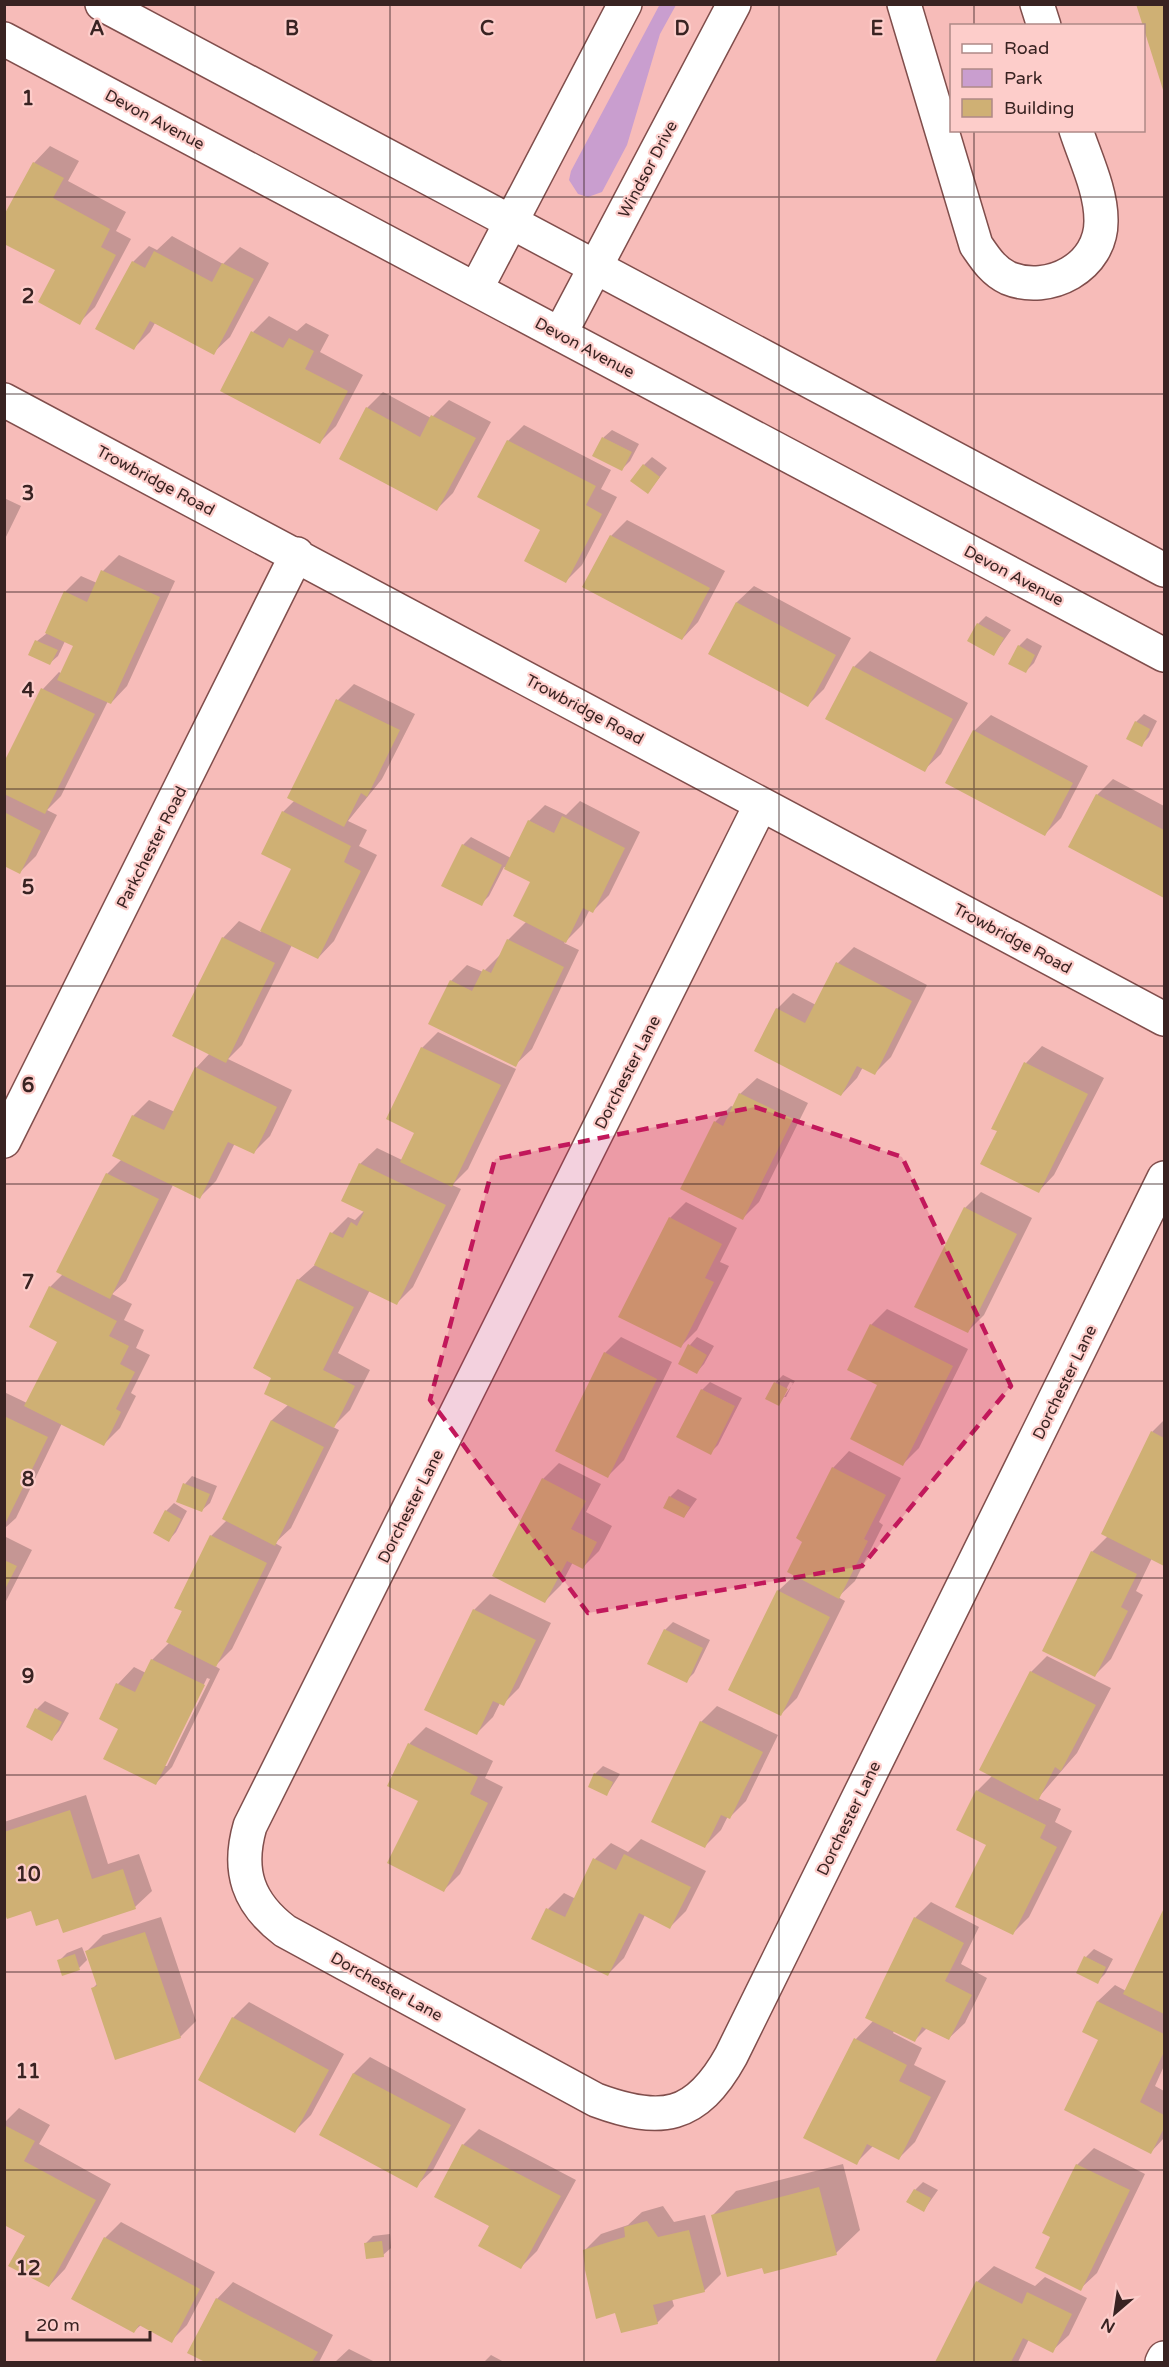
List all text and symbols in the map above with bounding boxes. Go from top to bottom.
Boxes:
text: A [90,17,105,41]
text: B [285,17,299,41]
text: C [480,17,494,41]
text: D [674,17,690,41]
text: E [871,17,884,41]
legend [950,24,1145,132]
text: Road [1004,37,1049,59]
text: Park [1004,67,1043,89]
street label: Devon Avenue [101,85,208,155]
text: 1 [22,87,34,111]
text: Building [1004,97,1074,119]
street label: Windsor Drive [614,118,682,221]
text: 2 [22,285,34,309]
street label: Devon Avenue [531,313,638,383]
street label: Trowbridge Road [93,441,218,520]
text: 3 [22,482,34,506]
street label: Devon Avenue [960,541,1067,611]
street label: Trowbridge Road [522,670,647,749]
text: 4 [22,679,35,703]
street label: Parkchester Road [112,783,191,912]
text: 5 [22,876,34,900]
street label: Trowbridge Road [950,899,1075,978]
street label: Dorchester Lane [591,1012,665,1133]
text: 6 [22,1074,34,1098]
text: 7 [22,1271,34,1295]
street label: Dorchester Lane [1029,1322,1101,1443]
street label: Dorchester Lane [374,1446,448,1567]
text: 8 [22,1468,34,1492]
text: 9 [22,1665,34,1689]
street label: Dorchester Lane [813,1758,885,1879]
text: 10 [15,1863,41,1887]
street label: Dorchester Lane [327,1948,446,2026]
text: 11 [15,2060,41,2084]
text: 12 [15,2257,41,2281]
north arrow [1085,2283,1145,2343]
scale bar [27,2304,150,2342]
text: N [1098,2313,1119,2337]
text: 20 m [36,2314,80,2336]

